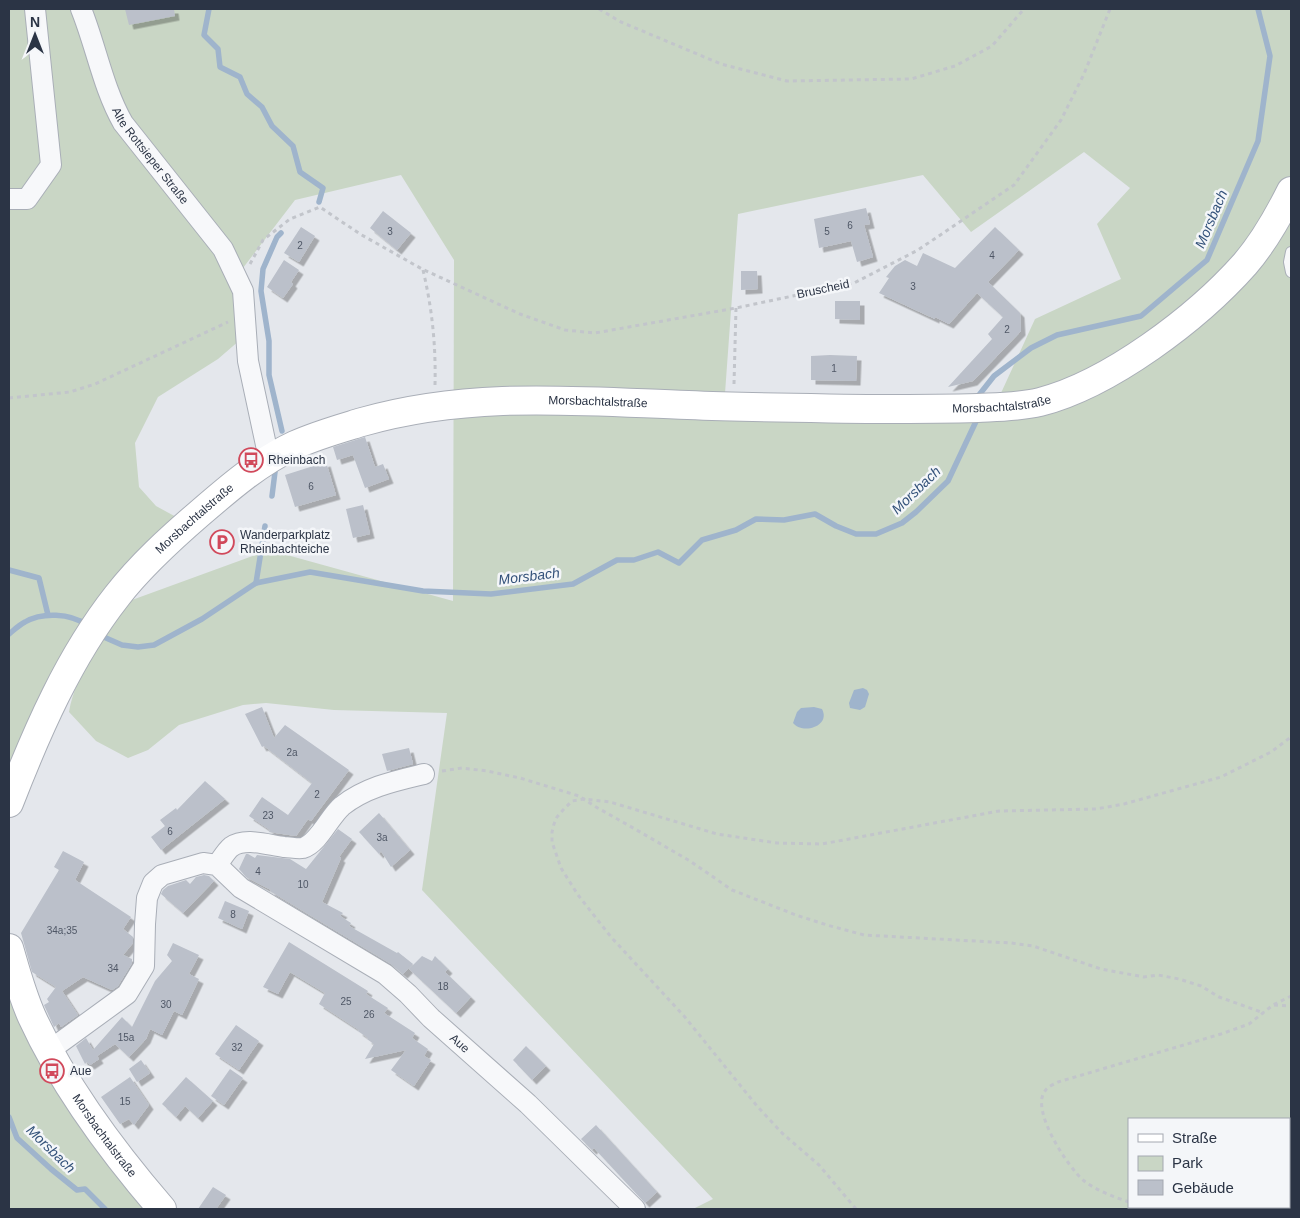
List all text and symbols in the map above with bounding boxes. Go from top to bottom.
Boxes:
north arrow [10,10,60,60]
text: N [30,14,40,30]
street label: Alte Rottsieper Straße [109,105,192,207]
water label: Morsbach [1192,187,1230,250]
house number: 6 [847,220,853,231]
house number: 3 [387,226,393,237]
house number: 5 [824,226,830,237]
house number: 2 [297,240,303,251]
house number: 4 [989,250,995,261]
street label: Bruscheid [795,277,851,301]
house number: 3 [910,281,916,292]
house number: 2 [1004,324,1010,335]
house number: 1 [831,363,837,374]
street label: Morsbachtalstraße [952,392,1053,416]
street label: Morsbachtalstraße [548,393,648,410]
bus stop icon: Rheinbach [238,447,264,473]
place label: Rheinbach [268,453,325,467]
water label: Morsbach [888,463,944,517]
street label: Morsbachtalstraße [152,480,237,557]
house number: 6 [308,481,314,492]
place label: Wanderparkplatz Rheinbachteiche [240,528,330,556]
parking icon: Wanderparkplatz Rheinbachteiche [209,529,235,555]
water label: Morsbach [498,564,561,588]
house number: 2a [286,747,298,758]
house number: 2 [314,789,320,800]
house number: 23 [262,810,274,821]
house number: 6 [167,826,173,837]
house number: 3a [376,832,388,843]
house number: 4 [255,866,261,877]
house number: 10 [297,879,309,890]
house number: 8 [230,909,236,920]
house number: 34a;35 [47,925,78,936]
house number: 34 [107,963,119,974]
house number: 18 [437,981,449,992]
house number: 25 [340,996,352,1007]
house number: 30 [160,999,172,1010]
house number: 26 [363,1009,375,1020]
street label: Aue [447,1031,472,1056]
house number: 15a [118,1032,135,1043]
house number: 32 [231,1042,243,1053]
bus stop icon: Aue [39,1058,65,1084]
place label: Aue [70,1064,92,1078]
street label: Morsbachtalstraße [69,1091,140,1180]
house number: 15 [119,1096,131,1107]
legend [1128,1118,1290,1208]
water label: Morsbach [23,1122,79,1176]
text: Straße [1172,1129,1217,1146]
text: Park [1172,1154,1203,1171]
text: Gebäude [1172,1179,1234,1196]

